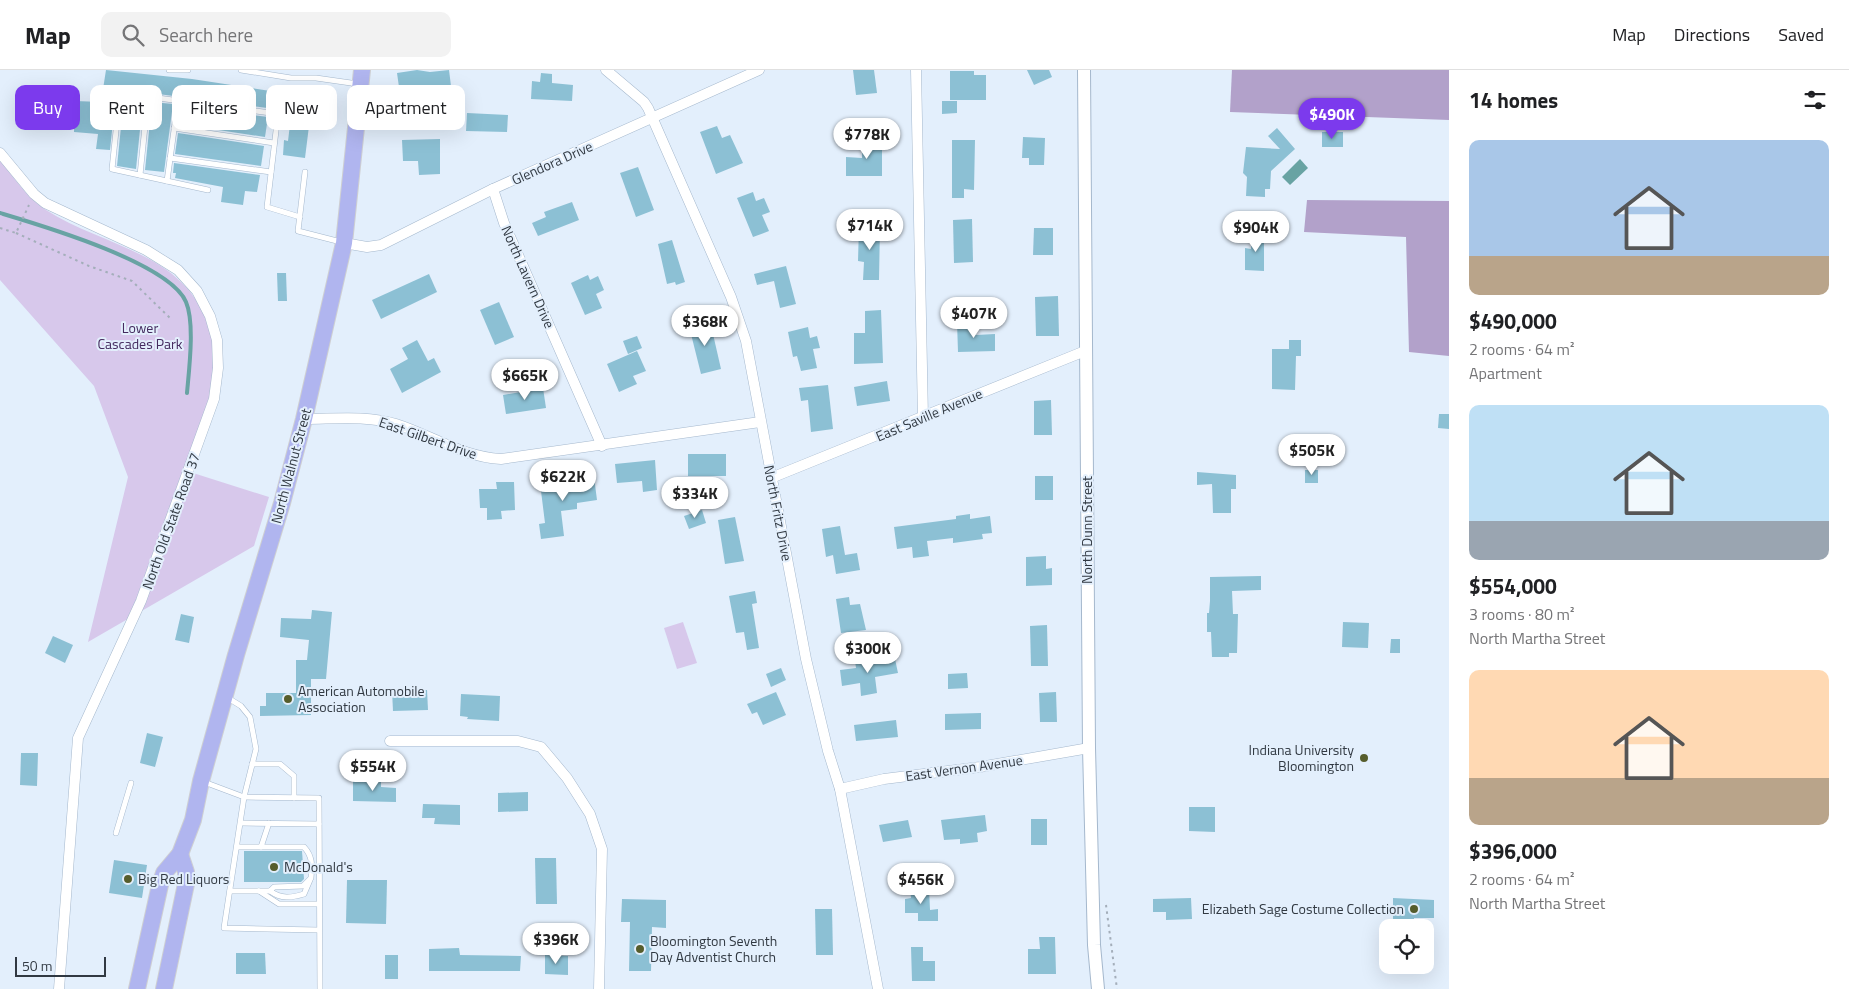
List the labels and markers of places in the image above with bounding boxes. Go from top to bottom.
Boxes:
pin: $490K [1297,98,1367,140]
pin: $778K [832,118,902,160]
pin: $714K [835,208,905,251]
pin: $904K [1221,210,1291,253]
pin: $407K [939,296,1009,339]
pin: $368K [670,304,740,347]
pin: $665K [490,358,560,401]
pin: $505K [1277,434,1347,476]
pin: $622K [528,460,598,502]
pin: $334K [660,476,730,519]
pin: $300K [833,632,903,674]
place label: American Automobile Association [298,680,425,717]
marker: American Automobile Association [282,693,294,705]
place label: Indiana University Bloomington [1249,739,1354,776]
pin: $554K [338,750,408,792]
marker: Indiana University Bloomington [1358,752,1370,764]
place label: McDonald's [284,856,353,877]
marker: McDonald's [268,861,280,873]
pin: $456K [886,862,956,905]
place label: Big Red Liquors [138,868,229,889]
marker: Big Red Liquors [122,873,134,885]
place label: Elizabeth Sage Costume Collection [1202,898,1404,919]
marker: Elizabeth Sage Costume Collection [1408,903,1420,915]
pin: $396K [521,922,591,965]
place label: Bloomington Seventh Day Adventist Church [650,930,777,967]
marker: Bloomington Seventh Day Adventist Church [634,943,646,955]

